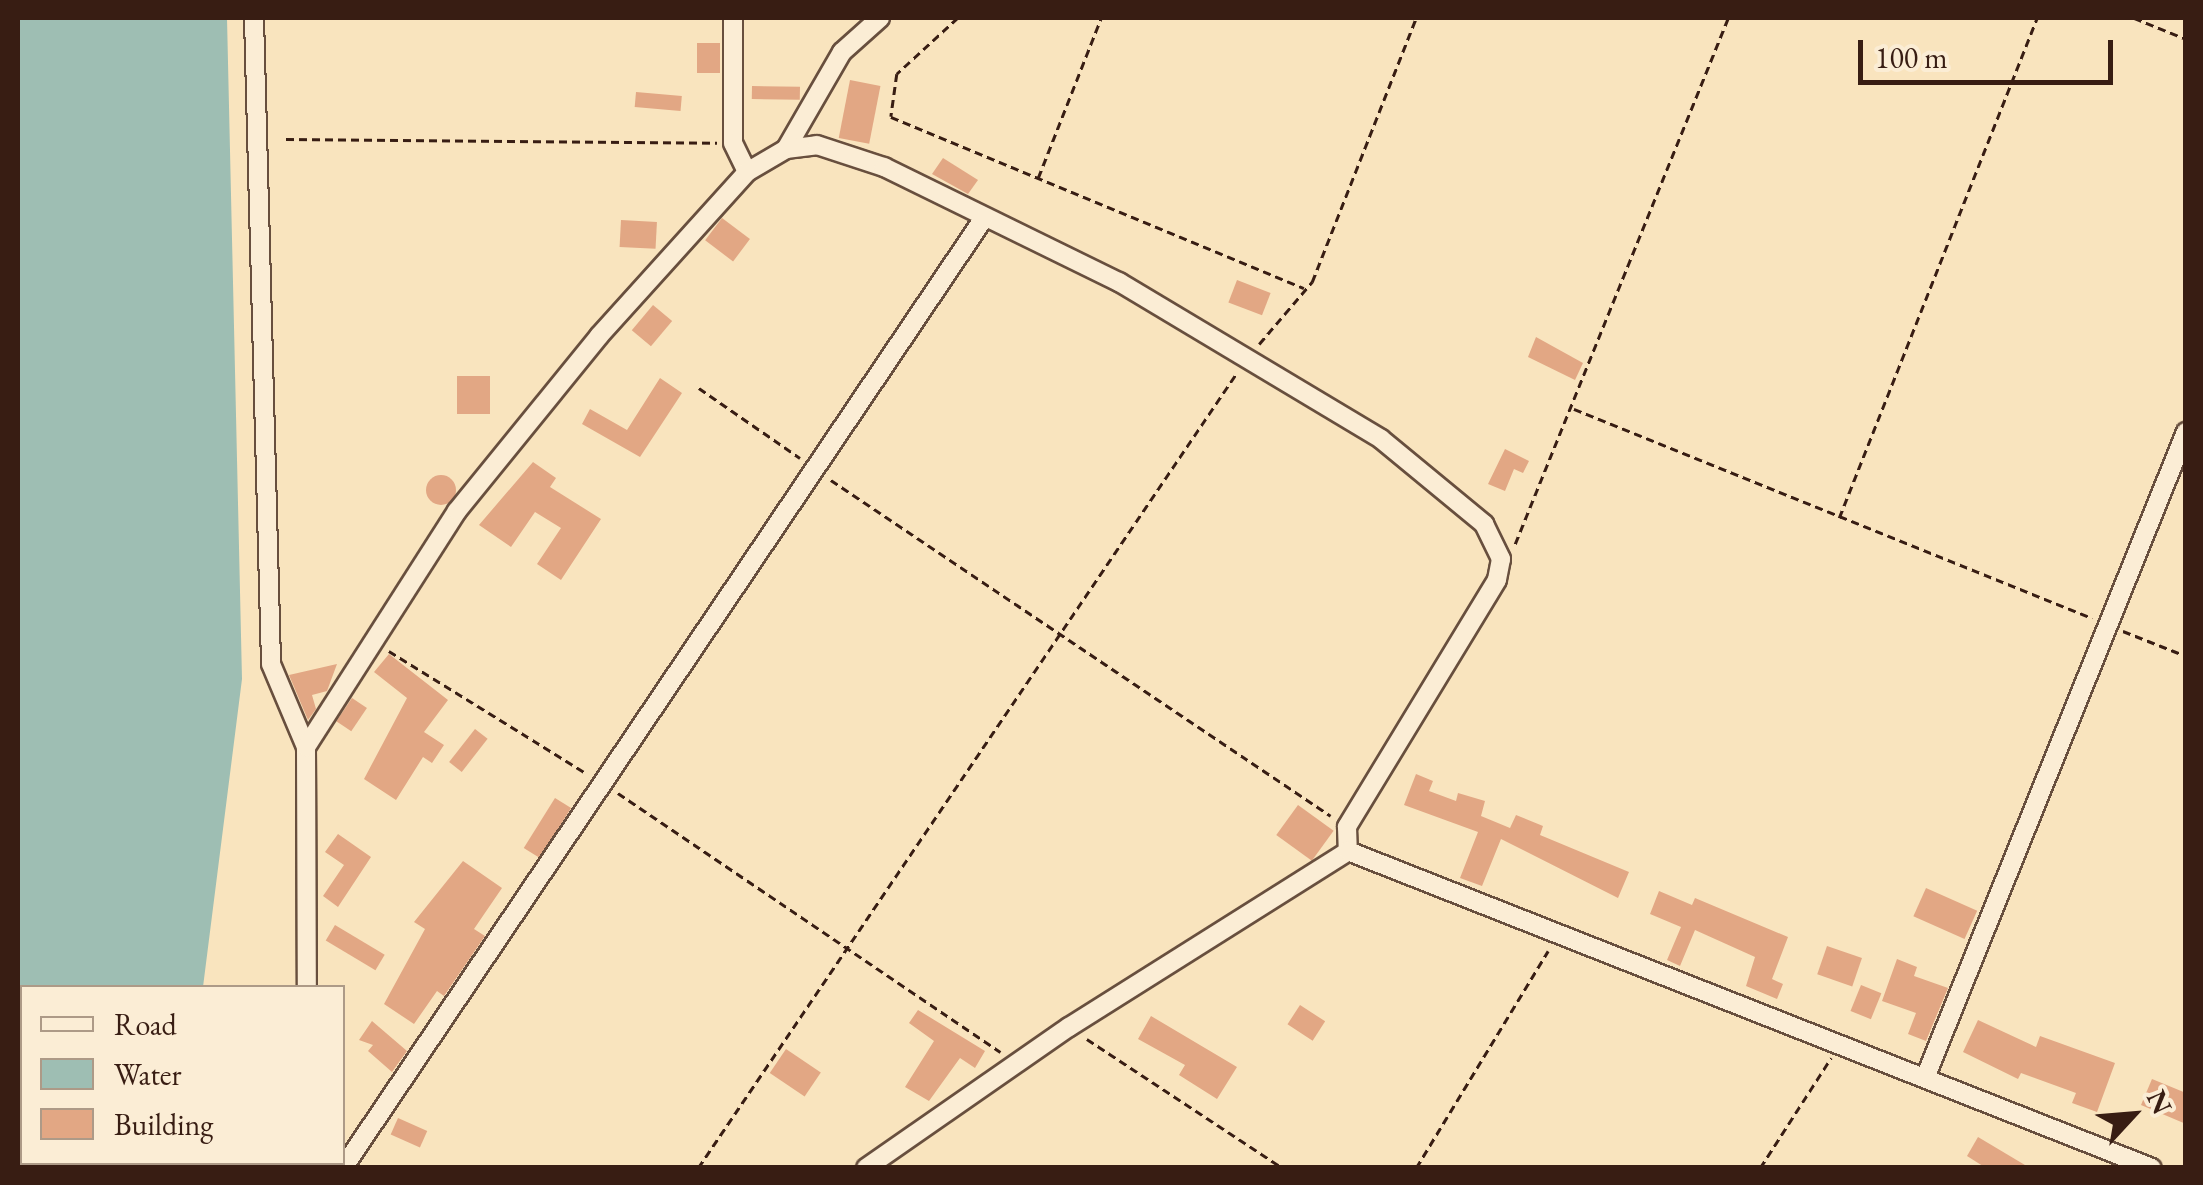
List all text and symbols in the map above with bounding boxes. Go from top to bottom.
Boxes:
scale bar [1863,20,2118,82]
text: 100 m [1875,38,1948,77]
legend [20,985,345,1165]
text: Road [114,1005,177,1044]
text: Water [114,1055,182,1094]
north arrow [2083,1065,2183,1165]
text: N [2139,1084,2181,1120]
text: Building [114,1105,213,1144]

